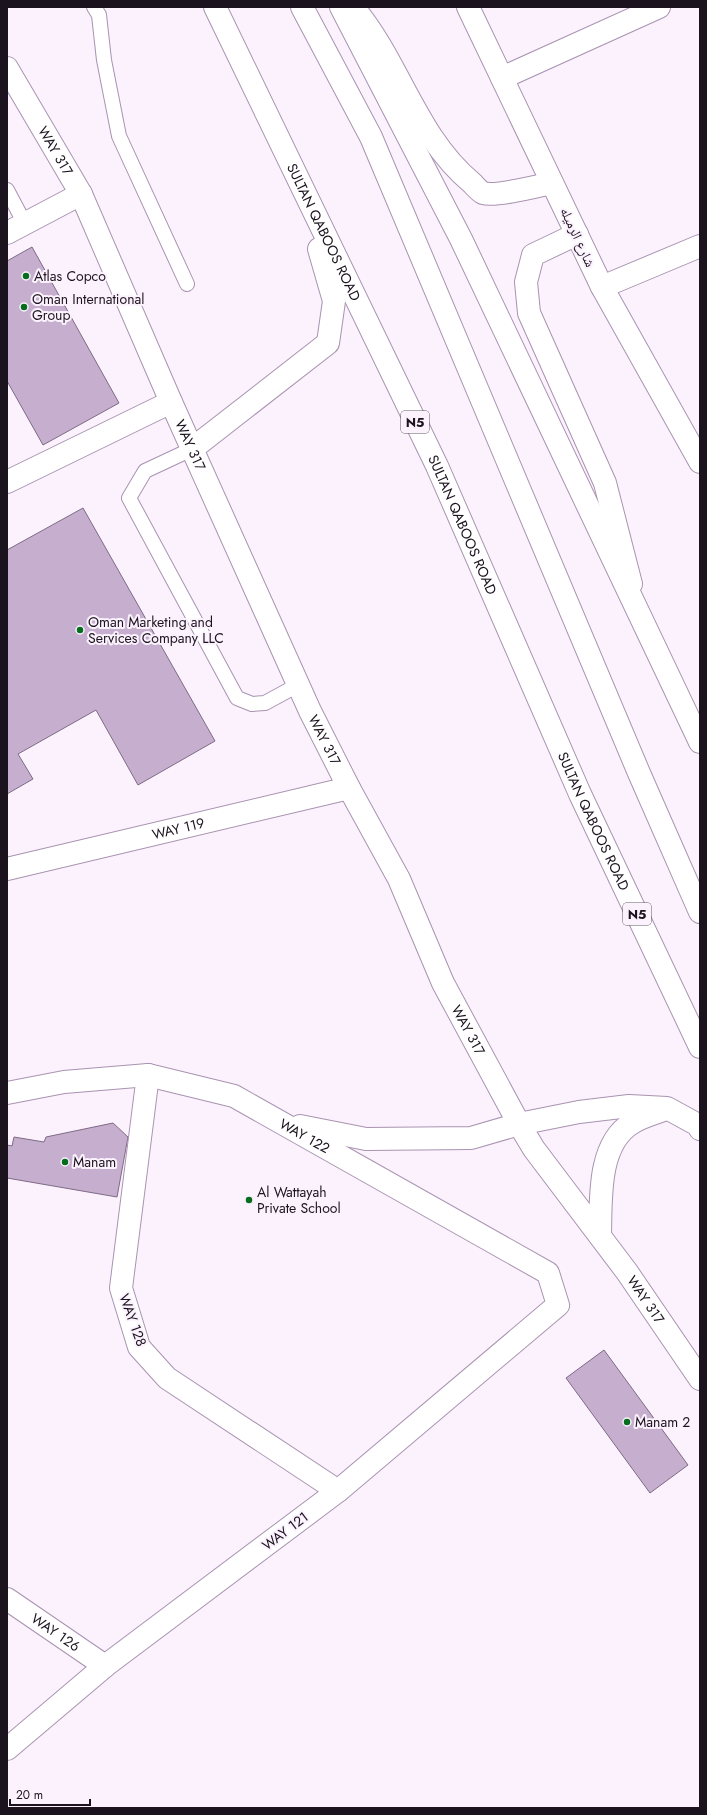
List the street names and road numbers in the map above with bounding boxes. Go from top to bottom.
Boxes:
street label: WAY 317 [33,122,78,180]
street label: SULTAN QABOOS ROAD [282,160,366,304]
street label: شارع الرميله [555,204,601,270]
road number: N5 [401,411,429,433]
street label: WAY 317 [170,416,211,474]
street label: SULTAN QABOOS ROAD [423,452,502,598]
street label: WAY 317 [303,711,346,769]
street label: SULTAN QABOOS ROAD [553,749,634,894]
street label: WAY 119 [150,813,207,844]
road number: N5 [623,903,651,925]
street label: WAY 317 [447,1001,490,1059]
street label: WAY 122 [276,1114,334,1158]
street label: WAY 317 [622,1272,670,1328]
street label: WAY 128 [114,1291,152,1349]
street label: WAY 121 [258,1507,312,1555]
street label: WAY 126 [27,1608,84,1656]

